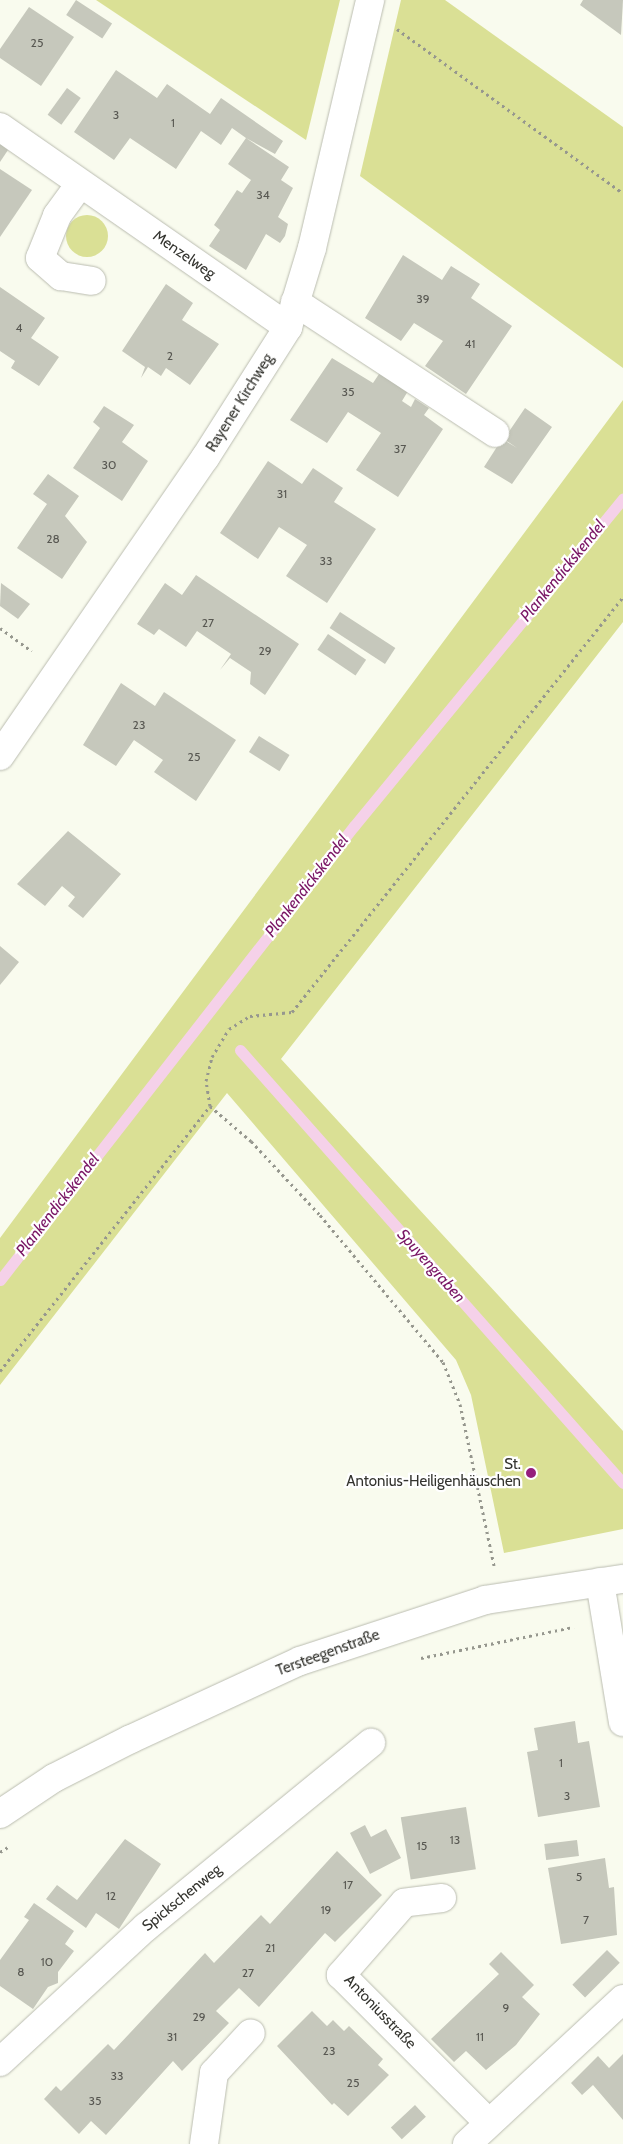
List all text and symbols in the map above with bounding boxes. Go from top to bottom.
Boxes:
house number: 25 [31,36,43,50]
house number: 3 [113,108,119,122]
house number: 1 [171,116,175,130]
house number: 34 [256,188,270,202]
street label: Menzelweg [149,227,219,283]
house number: 39 [416,292,430,306]
house number: 4 [16,321,22,335]
house number: 41 [465,337,475,351]
house number: 2 [167,349,173,363]
street label: Rayener Kirchweg [203,351,277,455]
house number: 35 [342,385,354,399]
house number: 37 [394,442,406,456]
house number: 30 [102,458,116,472]
house number: 31 [277,487,287,501]
water label: Plankendickskendel [516,517,610,625]
house number: 28 [46,532,60,546]
house number: 33 [320,554,332,568]
house number: 27 [202,616,214,630]
house number: 29 [258,644,272,658]
house number: 23 [133,718,145,732]
house number: 25 [188,750,200,764]
water label: Plankendickskendel [261,831,353,941]
water label: Plankendickskendel [12,1150,104,1260]
water label: Spuyengraben [393,1225,469,1307]
place label: St. Antonius-Heiligenhäuschen [346,1455,521,1490]
marker: St. Antonius-Heiligenhäuschen [525,1467,537,1479]
street label: Tersteegenstraße [274,1626,382,1680]
house number: 1 [559,1756,563,1770]
house number: 3 [564,1789,570,1803]
house number: 13 [450,1833,460,1847]
house number: 15 [417,1839,427,1853]
street label: Spickschenweg [139,1861,225,1935]
house number: 5 [576,1870,582,1884]
house number: 17 [343,1878,353,1892]
house number: 12 [106,1889,116,1903]
house number: 19 [321,1903,331,1917]
house number: 7 [583,1913,589,1927]
house number: 21 [265,1941,275,1955]
house number: 10 [41,1955,53,1969]
house number: 8 [17,1965,25,1979]
house number: 27 [242,1966,254,1980]
street label: Antoniusstraße [340,1971,420,2053]
house number: 9 [503,2001,509,2015]
house number: 29 [192,2010,206,2024]
house number: 31 [167,2030,177,2044]
house number: 11 [476,2030,484,2044]
house number: 23 [323,2044,335,2058]
house number: 33 [111,2069,123,2083]
house number: 25 [347,2076,359,2090]
house number: 35 [89,2094,101,2108]

